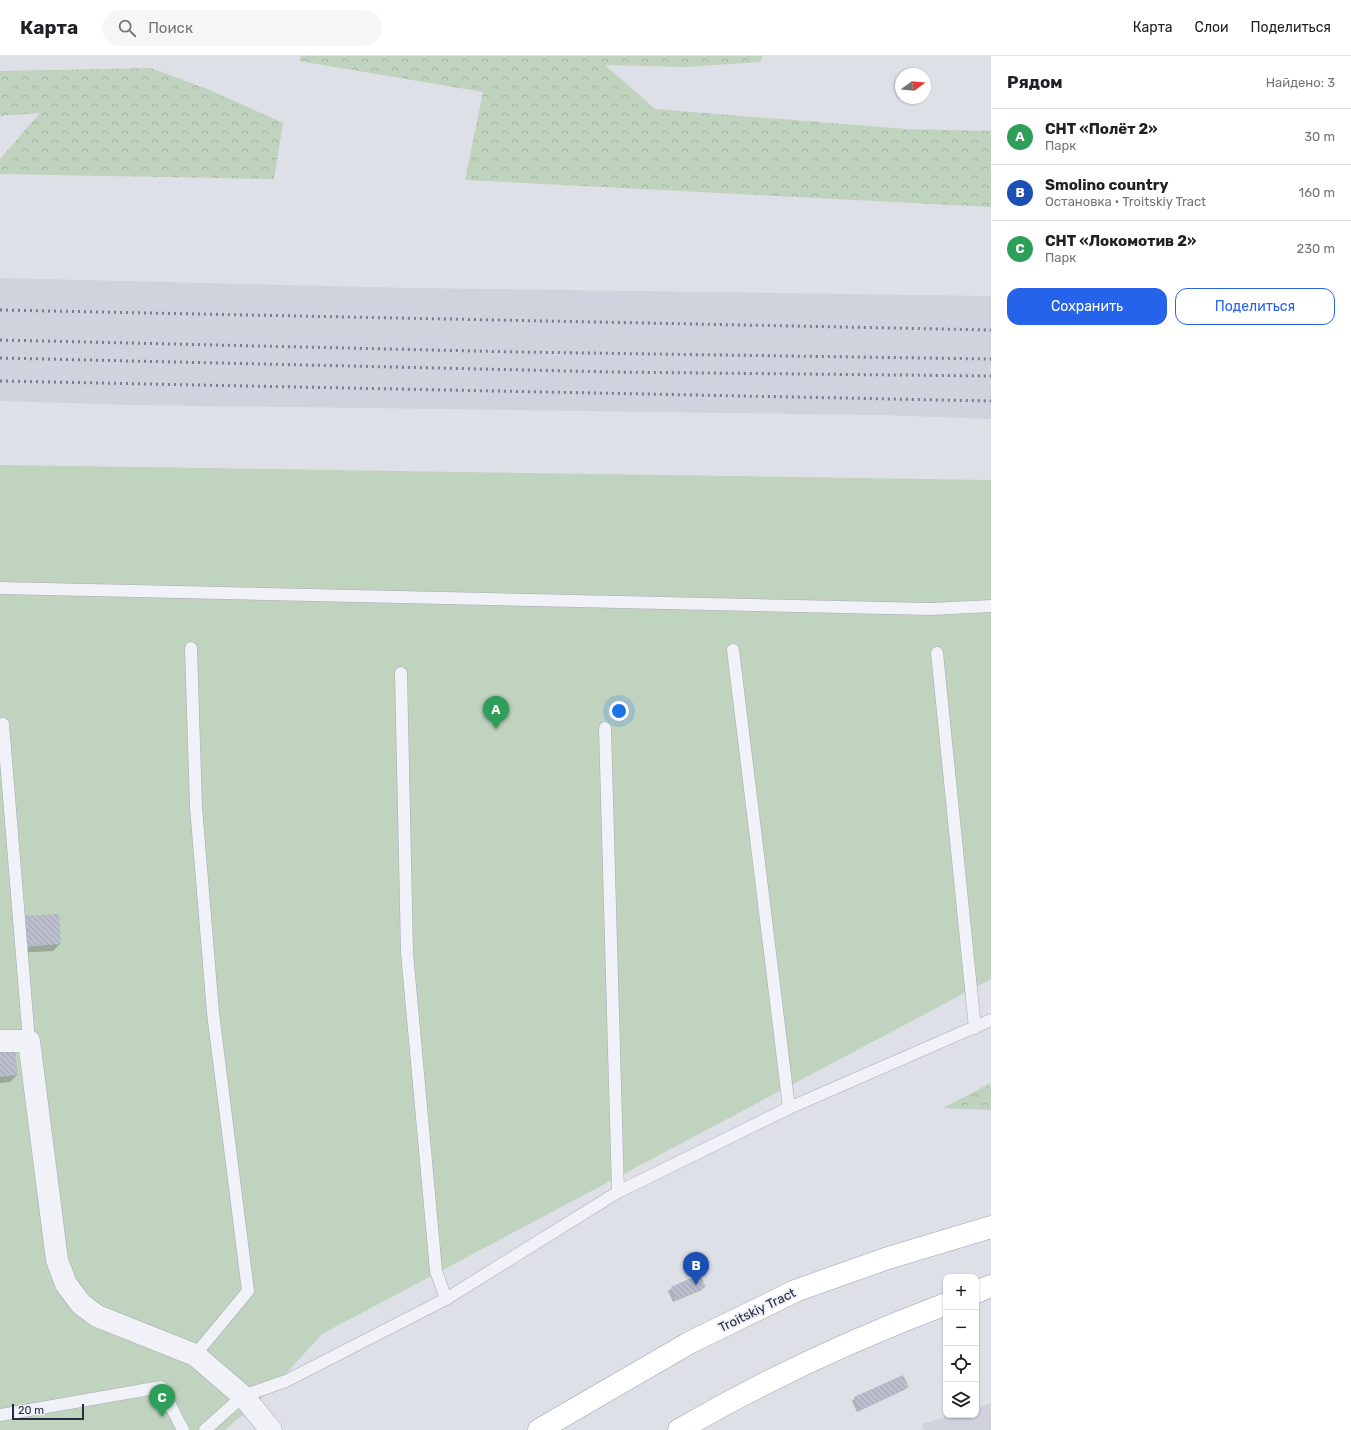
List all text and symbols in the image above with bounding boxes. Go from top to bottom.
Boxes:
search box [102,10,382,46]
text: Карта [20,16,78,39]
icon: search [116,17,138,39]
text: Поиск [148,19,193,37]
text: Карта [1133,19,1173,36]
text: Слои [1195,19,1229,36]
text: Поделиться [1251,19,1331,36]
north arrow [895,68,931,104]
text: Рядом [1007,72,1063,92]
text: Найдено: 3 [1266,75,1335,90]
text: СНТ «Полёт 2» [1045,120,1158,138]
text: A [1015,129,1025,144]
text: 30 m [1304,129,1335,144]
text: Парк [1045,138,1076,153]
text: Smolino country [1045,176,1168,194]
text: B [1015,185,1025,200]
text: 160 m [1299,185,1335,200]
text: Остановка · Troitskiy Tract [1045,194,1206,209]
text: СНТ «Локомотив 2» [1045,232,1196,250]
text: C [1015,241,1025,256]
text: 230 m [1297,241,1335,256]
text: Парк [1045,250,1076,265]
button: Сохранить [1007,288,1167,325]
button: Поделиться [1175,288,1335,325]
pin: A [483,696,509,729]
your location [609,701,629,721]
pin: B [683,1252,709,1285]
map controls [943,1274,979,1418]
button: + [943,1274,979,1310]
street label: Troitskiy Tract [716,1285,798,1335]
button: − [943,1310,979,1346]
button: locate [943,1346,979,1382]
button: layers [943,1382,979,1418]
pin: C [149,1384,175,1417]
scale bar [12,1402,84,1421]
text: 20 m [18,1404,44,1417]

